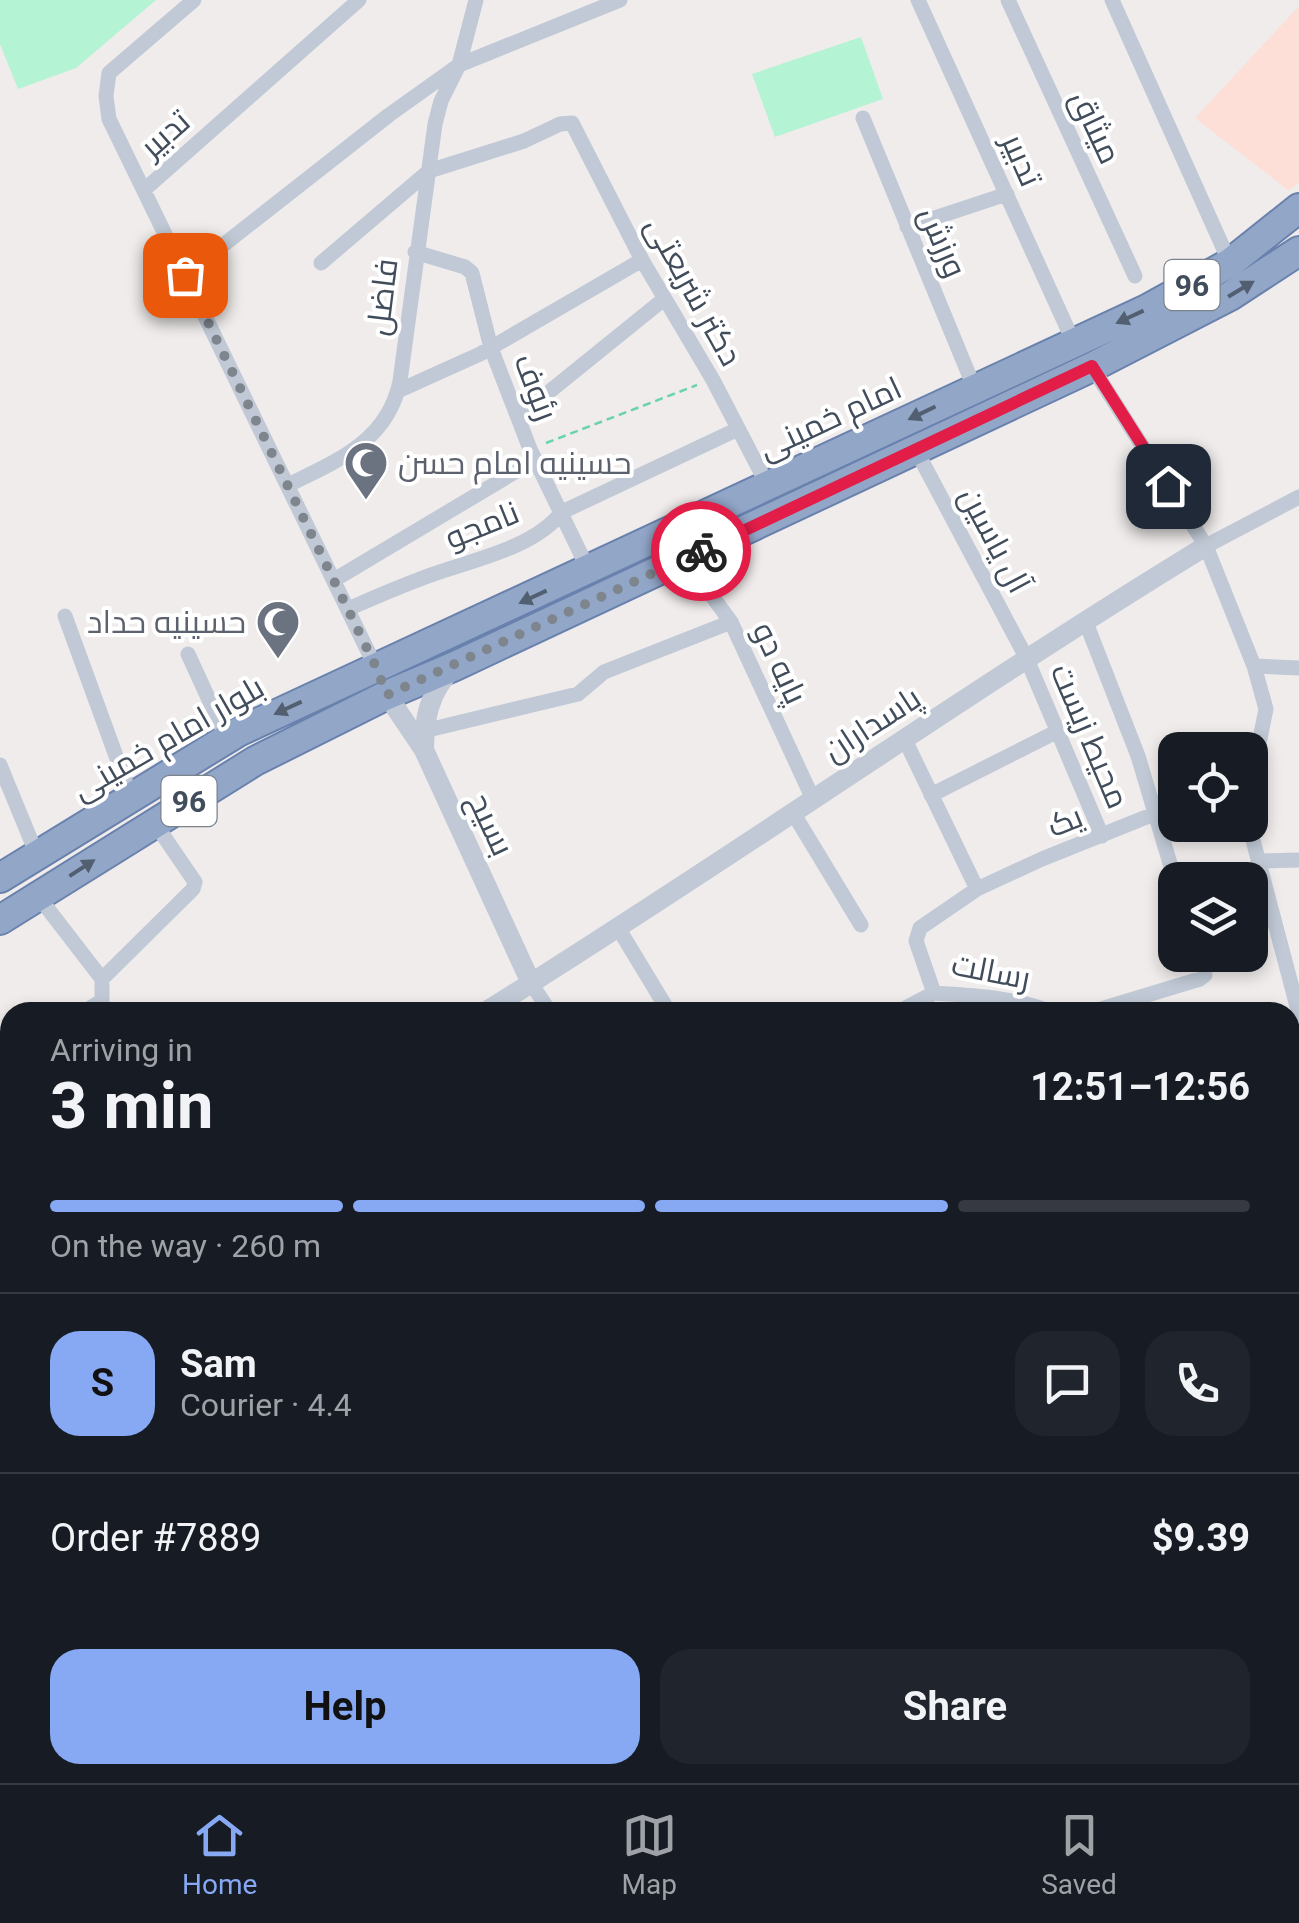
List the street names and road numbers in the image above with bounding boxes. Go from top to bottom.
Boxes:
street label: میثاق [1062,84,1129,170]
street label: تدبیر [131,102,198,167]
street label: تدبیر [993,126,1050,192]
street label: ورزش [911,201,975,283]
street label: دکتر شریعتی [638,210,750,372]
street label: فاضل [358,256,406,338]
road number: 96 [1164,260,1220,310]
street label: رئوف [506,348,566,426]
street label: امام خمینی [753,368,909,470]
street label: آل یاسین [951,481,1039,600]
street label: نامجو [439,493,525,557]
street label: پایه دو [743,616,816,711]
street label: محیط زیست [1043,658,1137,814]
street label: بلوار امام خمینی [65,668,272,811]
street label: پاسداران [816,678,929,771]
road number: 96 [162,776,216,826]
street label: بسیح [457,786,522,863]
street label: یک [1042,797,1089,845]
street label: رسالت [948,945,1034,997]

